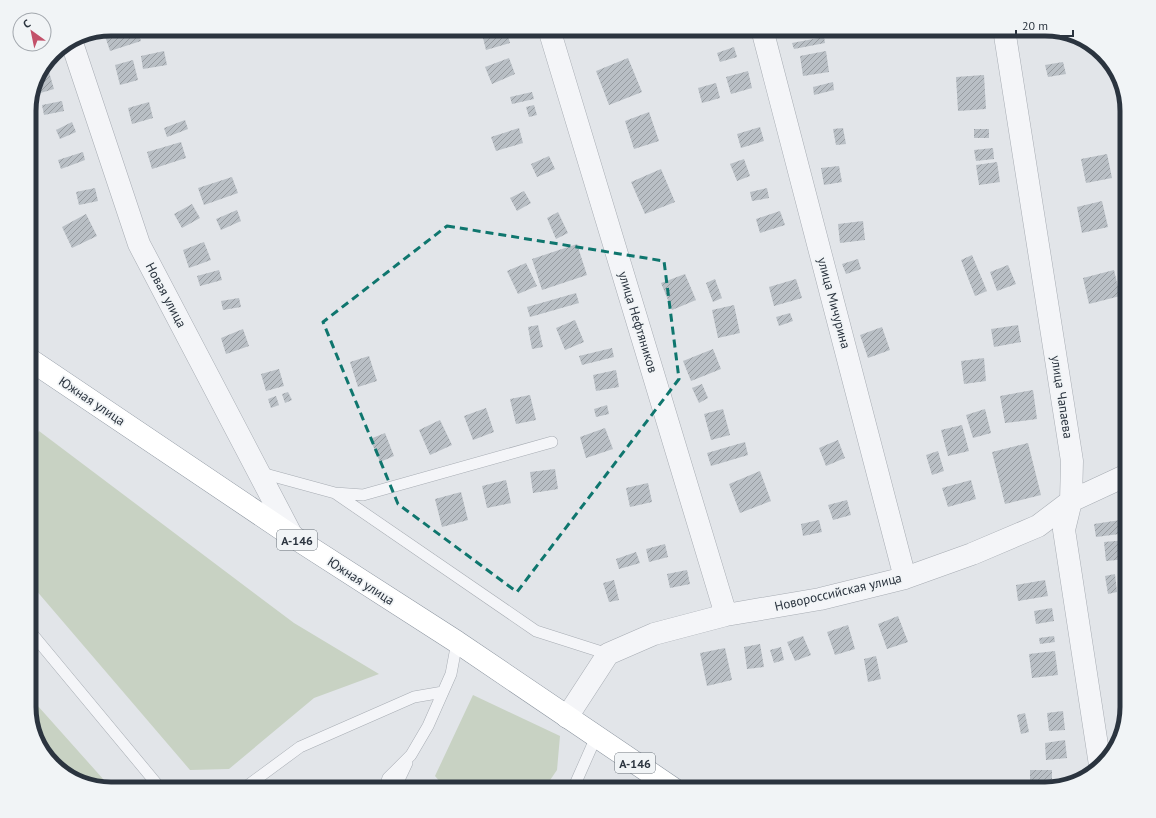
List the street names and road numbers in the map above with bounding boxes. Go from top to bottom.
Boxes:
street label: улица Мичурина [814,255,854,351]
street label: Новая улица [142,259,190,331]
street label: улица Нефтяников [614,269,662,375]
street label: улица Чапаева [1047,354,1077,440]
street label: Южная улица [56,373,128,429]
road number: А-146 [277,530,317,550]
street label: Южная улица [324,553,398,609]
street label: Новороссийская улица [773,569,903,615]
road number: А-146 [615,753,655,773]

